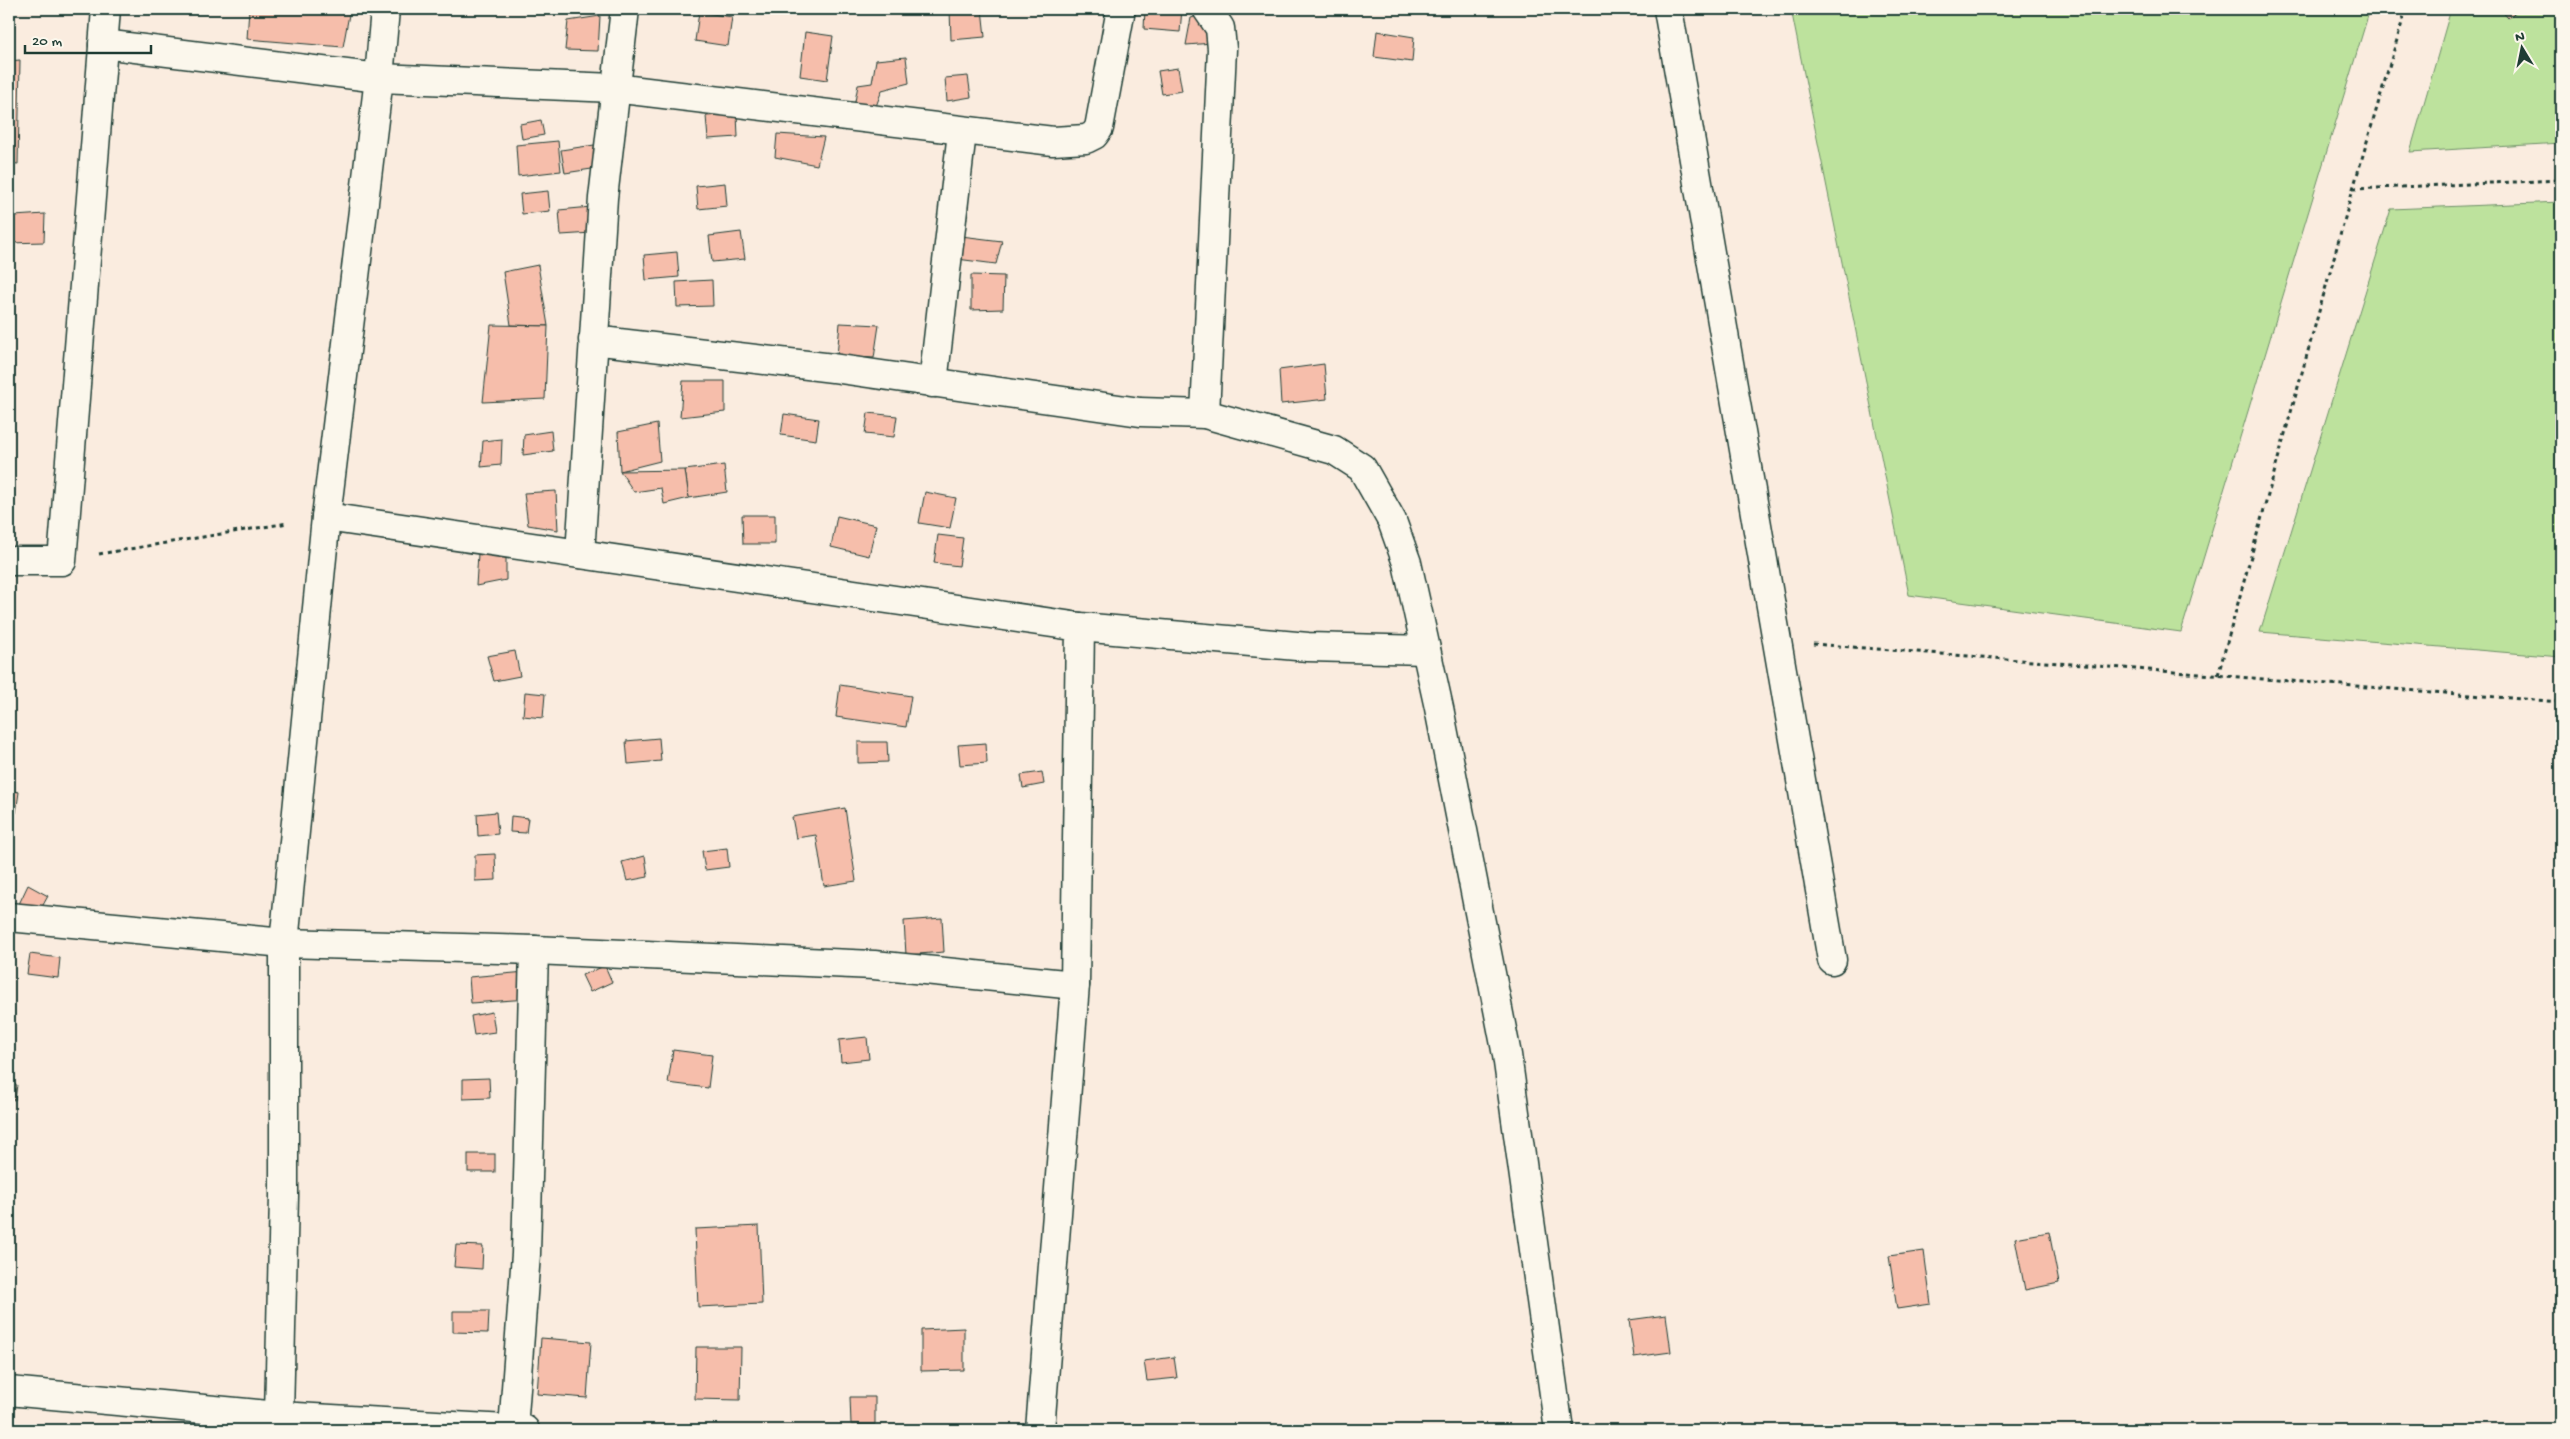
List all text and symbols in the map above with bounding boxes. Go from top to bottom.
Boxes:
scale bar [25,22,151,54]
north arrow [2498,22,2548,72]
text: N [2514,28,2526,47]
text: 20 m [32,33,62,51]

